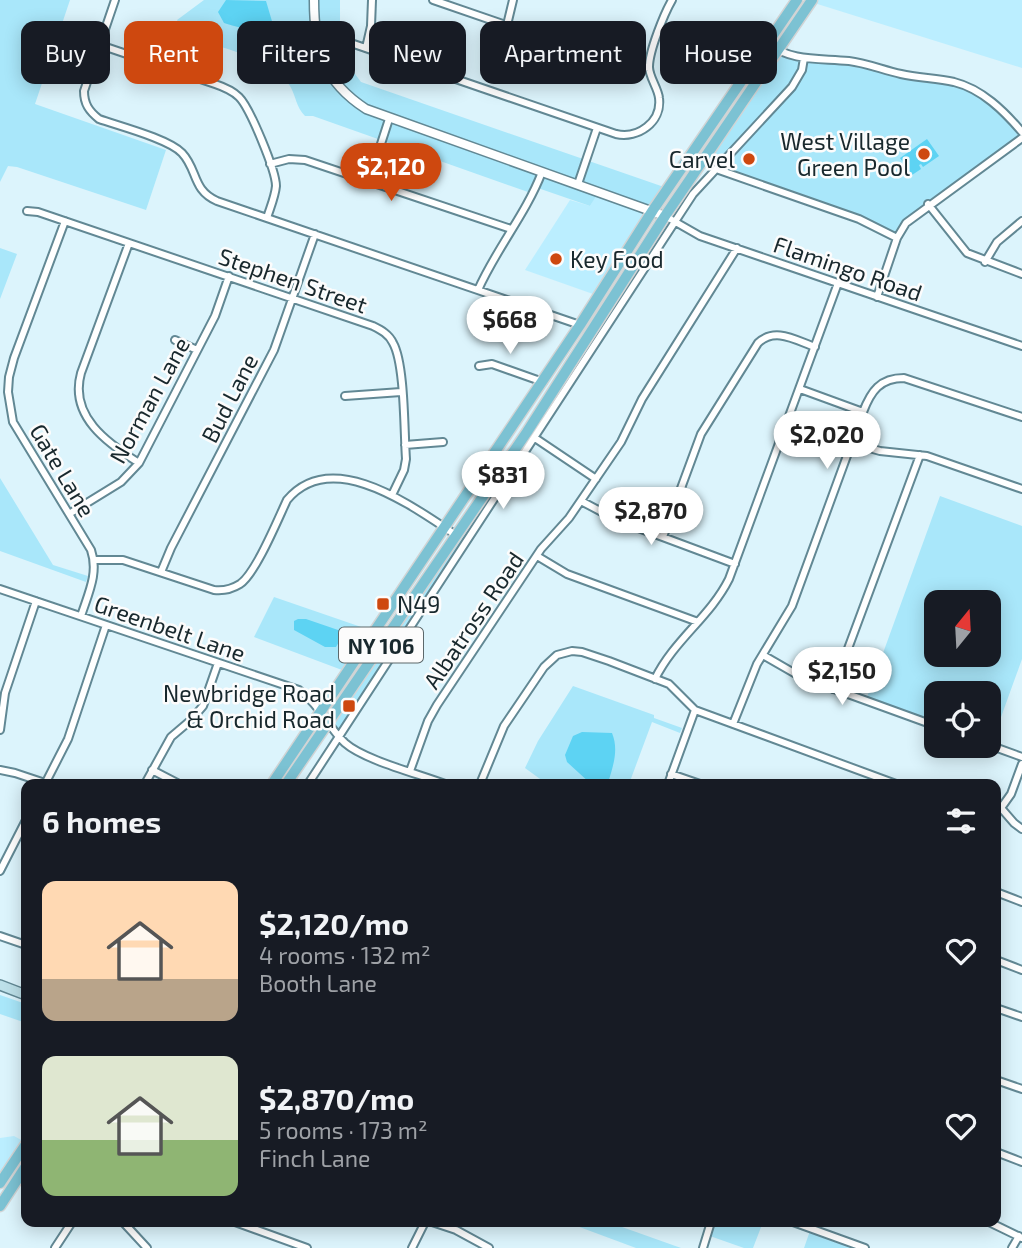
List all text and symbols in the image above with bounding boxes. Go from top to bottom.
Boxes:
chip: Buy [21,21,110,84]
chip: Rent [124,21,223,84]
chip: Filters [237,21,355,84]
chip: New [369,21,466,84]
chip: Apartment [480,21,646,84]
chip: House [660,21,777,84]
place label: West Village Green Pool [780,127,910,181]
pin: $2,120 [334,144,448,203]
place label: Carvel [669,145,735,173]
marker: West Village Green Pool [916,146,932,162]
marker: Carvel [741,151,757,167]
text: $2,120 [356,152,426,180]
street label: Flamingo Road [770,230,926,306]
street label: Stephen Street [215,241,371,319]
place label: Key Food [570,245,664,273]
marker: Key Food [548,251,564,267]
pin: $668 [469,296,551,356]
text: $668 [483,305,537,333]
street label: Norman Lane [103,332,195,468]
street label: Bud Lane [195,349,263,447]
pin: $2,020 [770,412,884,471]
street label: Gate Lane [24,418,102,522]
text: $2,020 [790,420,864,448]
pin: $831 [462,452,544,511]
text: $831 [478,460,528,488]
pin: $2,870 [594,488,708,547]
text: $2,870 [614,496,688,524]
street label: Albatross Road [417,546,529,694]
street label: Greenbelt Lane [91,589,249,667]
place label: N49 [397,590,441,618]
north arrow [924,590,1001,667]
map controls [924,590,1001,758]
marker: N49 [375,596,391,612]
road number: NY 106 [339,628,423,662]
pin: $2,150 [785,648,899,707]
text: $2,150 [808,656,876,684]
place label: Newbridge Road & Orchid Road [163,679,335,733]
button: locate [924,681,1001,758]
marker: Newbridge Road & Orchid Road [341,698,357,714]
icon: filters [942,802,980,840]
text: 6 homes [42,803,161,839]
text: $2,120/mo [259,905,409,941]
icon: home [98,909,182,993]
icon: heart [942,932,980,970]
text: 4 rooms · 132 m² [259,941,431,969]
text: Booth Lane [259,969,377,997]
text: $2,870/mo [259,1080,414,1116]
icon: home [98,1084,182,1168]
icon: heart [942,1107,980,1145]
text: 5 rooms · 173 m² [259,1116,428,1144]
text: Finch Lane [259,1144,370,1172]

